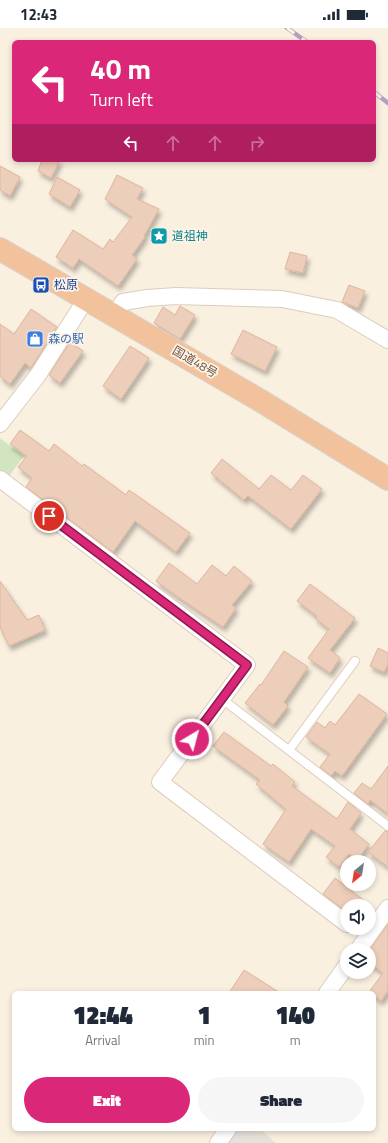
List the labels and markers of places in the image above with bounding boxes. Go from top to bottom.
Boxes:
place icon: 道祖神 [149,226,169,246]
place label: 道祖神 [172,226,208,245]
bus stop icon: 松原 [31,275,51,295]
place label: 松原 [54,275,78,294]
shop icon: 森の駅 [25,329,45,349]
place label: 森の駅 [48,329,84,348]
pin [32,499,66,533]

